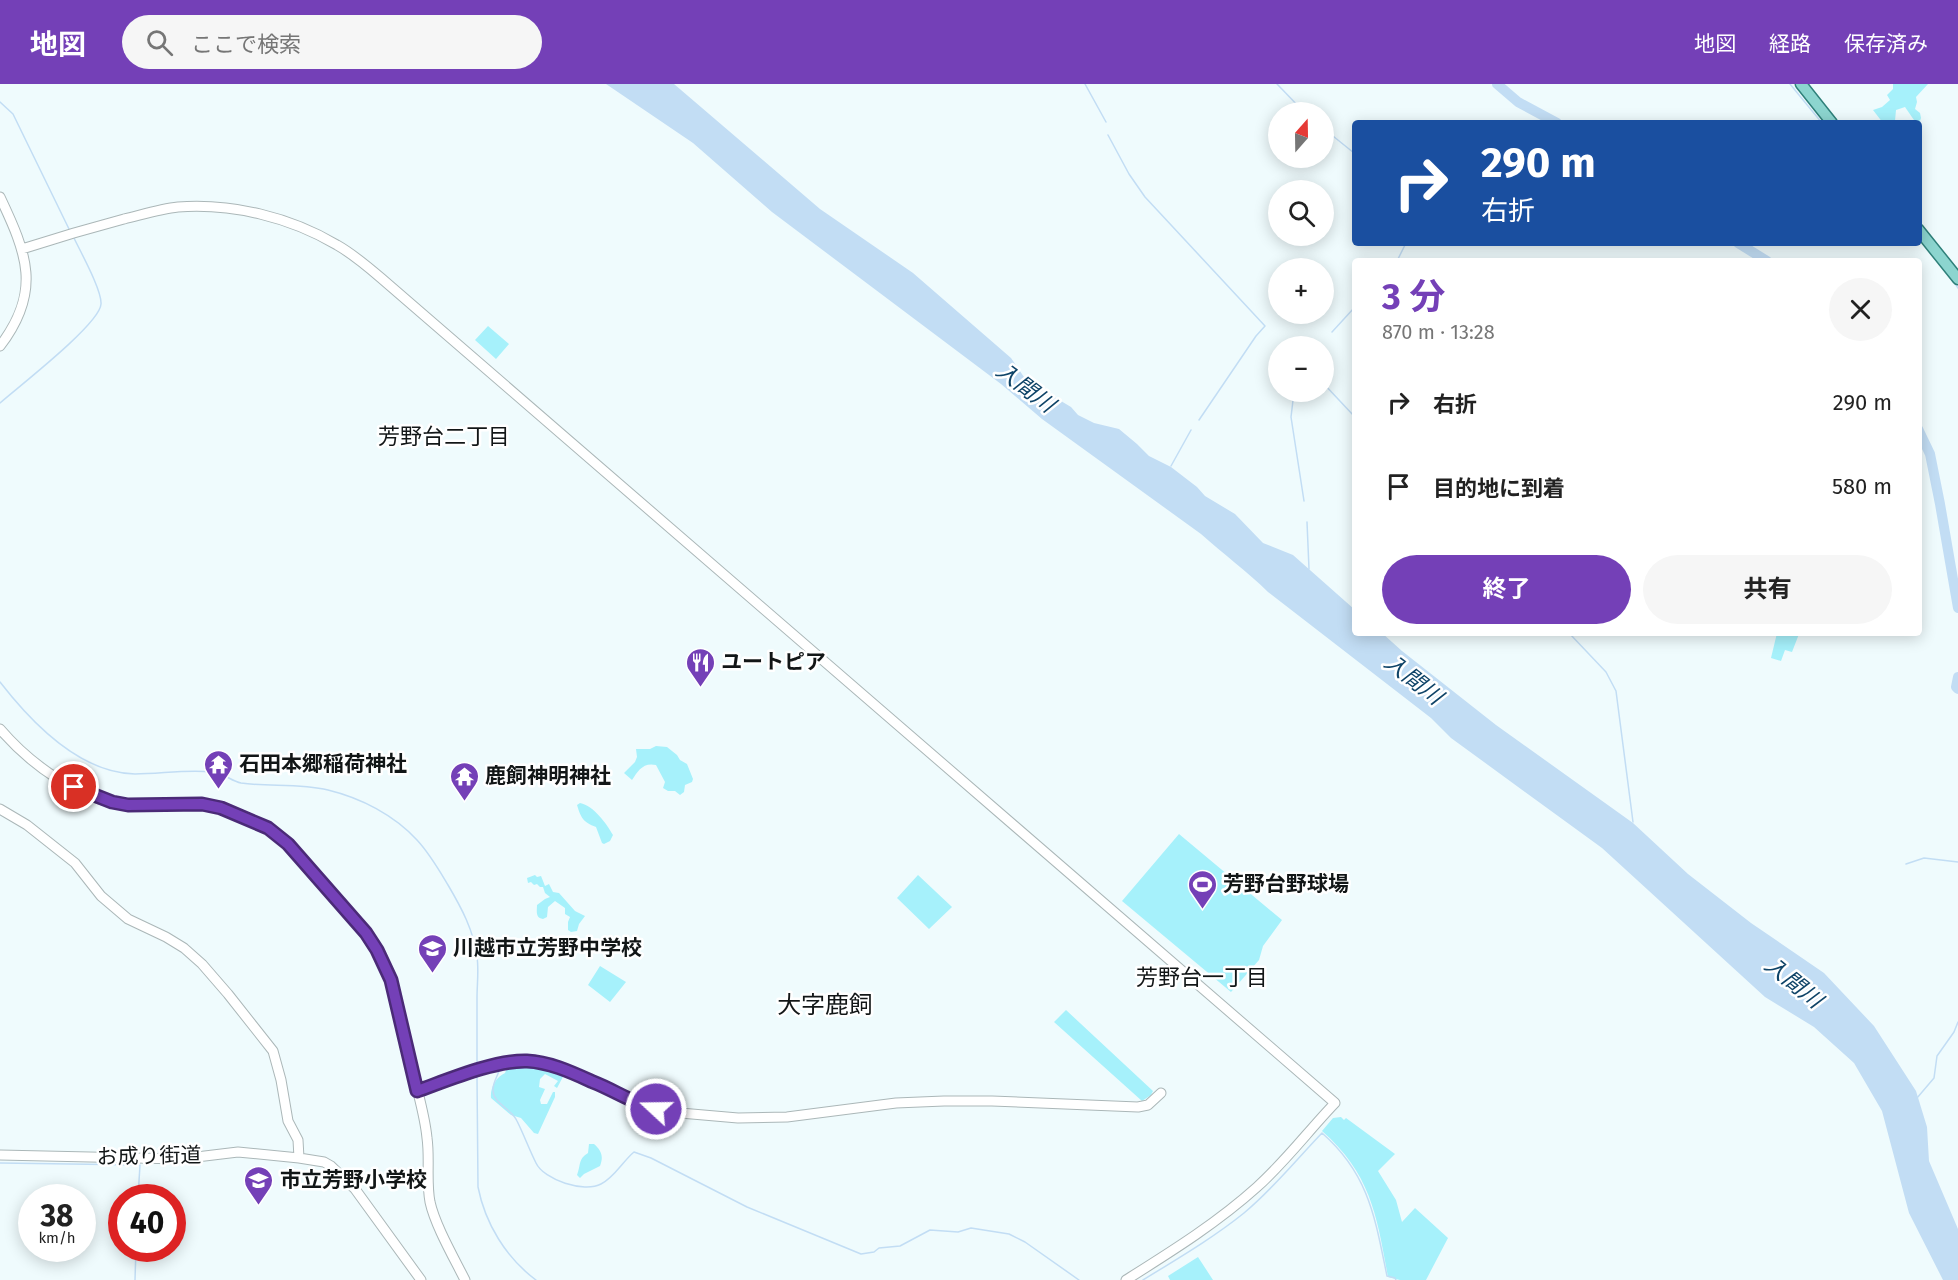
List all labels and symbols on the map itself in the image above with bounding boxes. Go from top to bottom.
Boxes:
north arrow [1268,102,1334,168]
water label: 入間川 [991,357,1062,419]
district label: 芳野台二丁目 [378,423,510,450]
restaurant icon: ユートピア [684,646,716,688]
water label: 入間川 [1379,648,1450,712]
place label: ユートピア [721,649,826,675]
temple icon: 石田本郷稲荷神社 [202,748,234,790]
place label: 石田本郷稲荷神社 [239,751,407,777]
temple icon: 鹿飼神明神社 [448,760,480,802]
pin [48,761,99,812]
place label: 鹿飼神明神社 [485,763,611,789]
sports icon: 芳野台野球場 [1186,868,1218,910]
place label: 芳野台野球場 [1223,871,1349,897]
school or university icon: 川越市立芳野中学校 [416,932,448,974]
place label: 川越市立芳野中学校 [453,935,642,961]
water label: 入間川 [1760,951,1829,1015]
district label: 芳野台一丁目 [1136,964,1268,991]
district label: 大字鹿飼 [777,991,873,1019]
position arrow [624,1077,688,1141]
street label: お成り街道 [96,1142,202,1170]
school or university icon: 市立芳野小学校 [243,1164,275,1206]
place label: 市立芳野小学校 [280,1167,427,1193]
speed limit sign: 40 [108,1184,186,1262]

